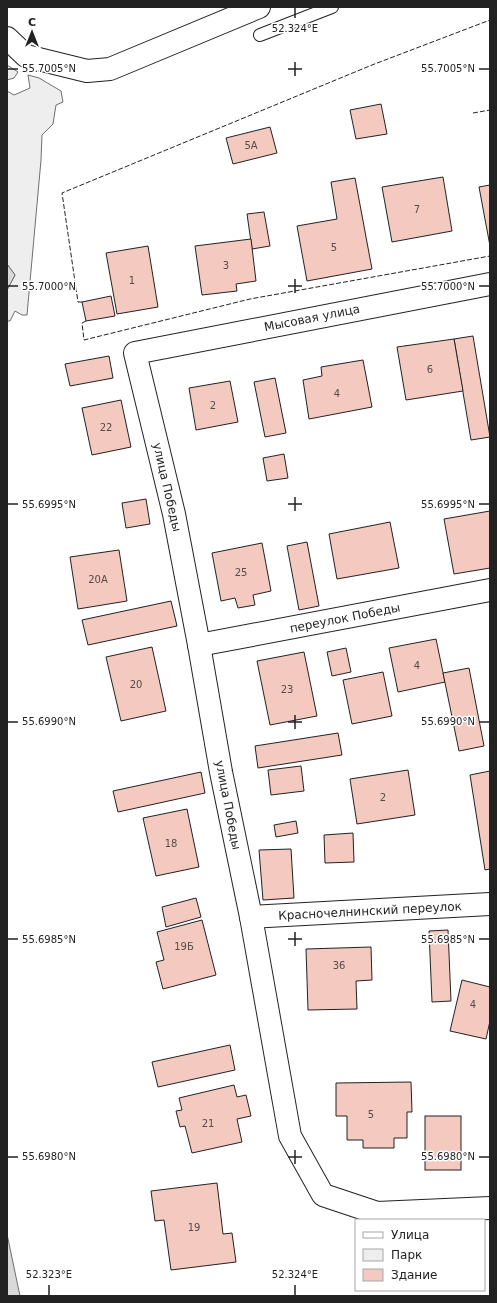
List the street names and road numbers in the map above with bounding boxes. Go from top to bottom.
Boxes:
street label: Мысовая улица [263,302,361,334]
street label: улица Победы [150,441,184,533]
street label: переулок Победы [289,600,401,636]
street label: улица Победы [212,759,244,851]
street label: Красночелнинский переулок [278,899,462,923]

